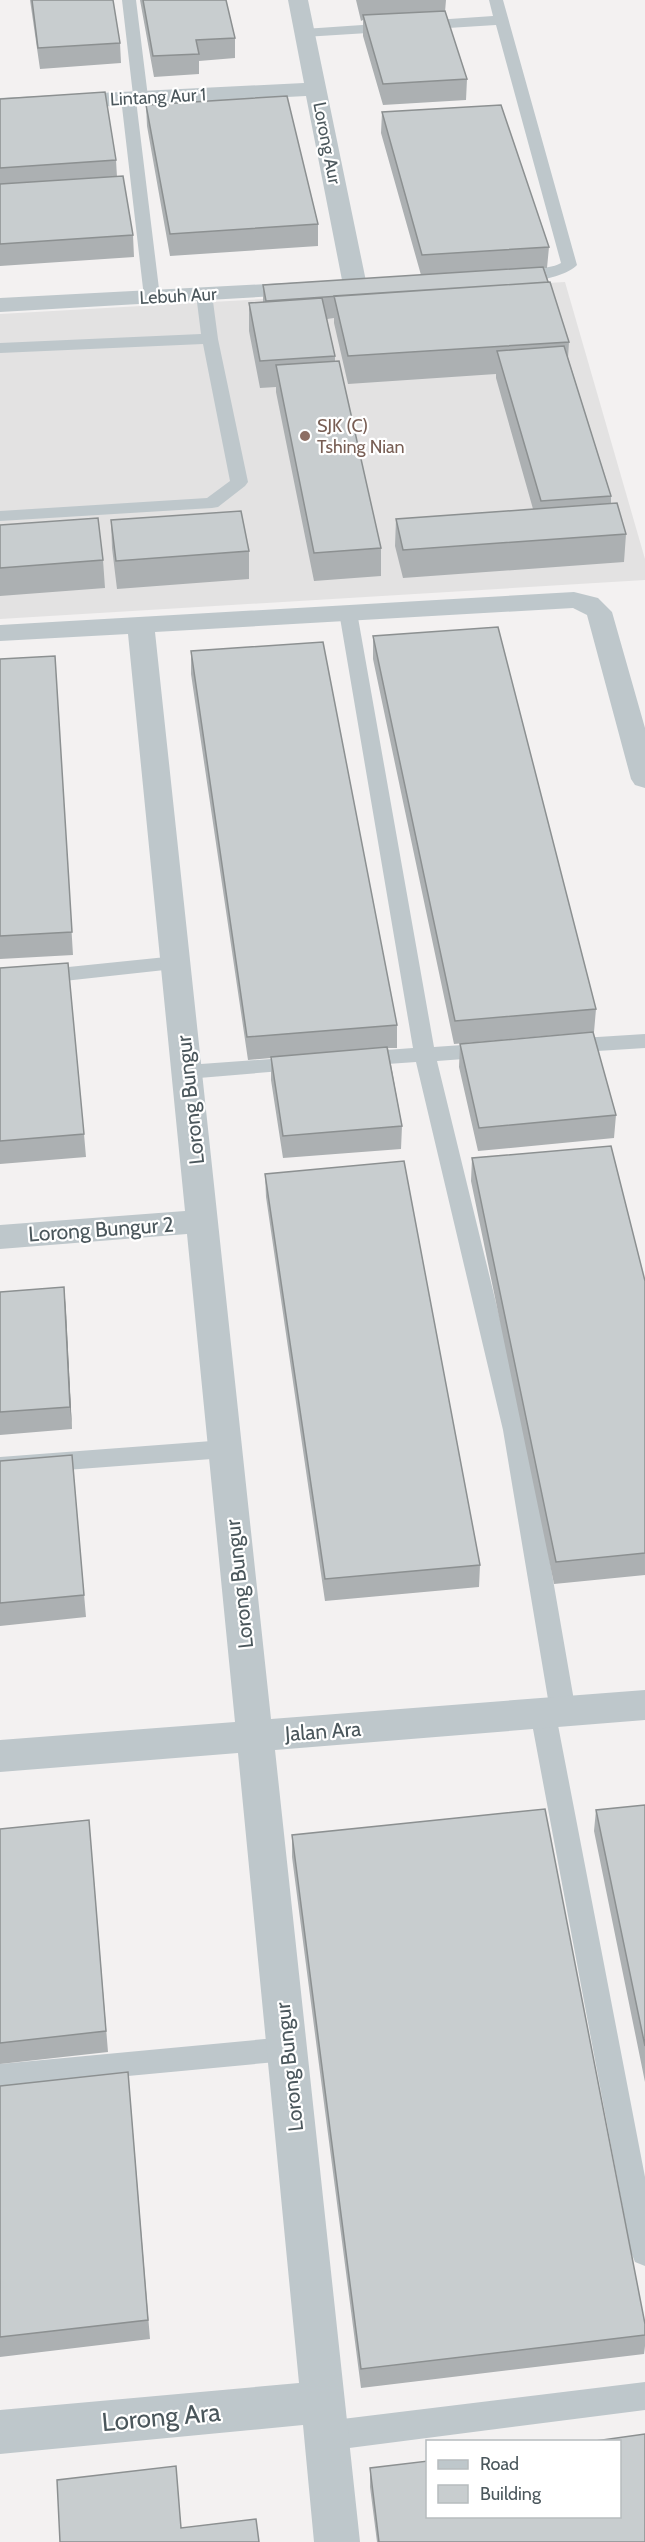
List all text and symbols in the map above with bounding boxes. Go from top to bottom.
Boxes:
street label: Lintang Aur 1 [109,83,207,111]
street label: Lorong Aur [308,100,346,186]
street label: Lebuh Aur [139,283,217,309]
place label: SJK (C) Tshing Nian [317,415,405,458]
marker: SJK (C) Tshing Nian [298,429,312,443]
street label: Lorong Bungur [171,1034,209,1166]
street label: Lorong Bungur 2 [27,1211,175,1247]
street label: Lorong Bungur [220,1518,258,1650]
street label: Jalan Ara [283,1716,362,1746]
street label: Lorong Bungur [270,2001,308,2133]
street label: Lorong Ara [100,2396,222,2438]
legend [426,2440,621,2518]
text: Road [480,2453,519,2475]
text: Building [480,2483,542,2505]

